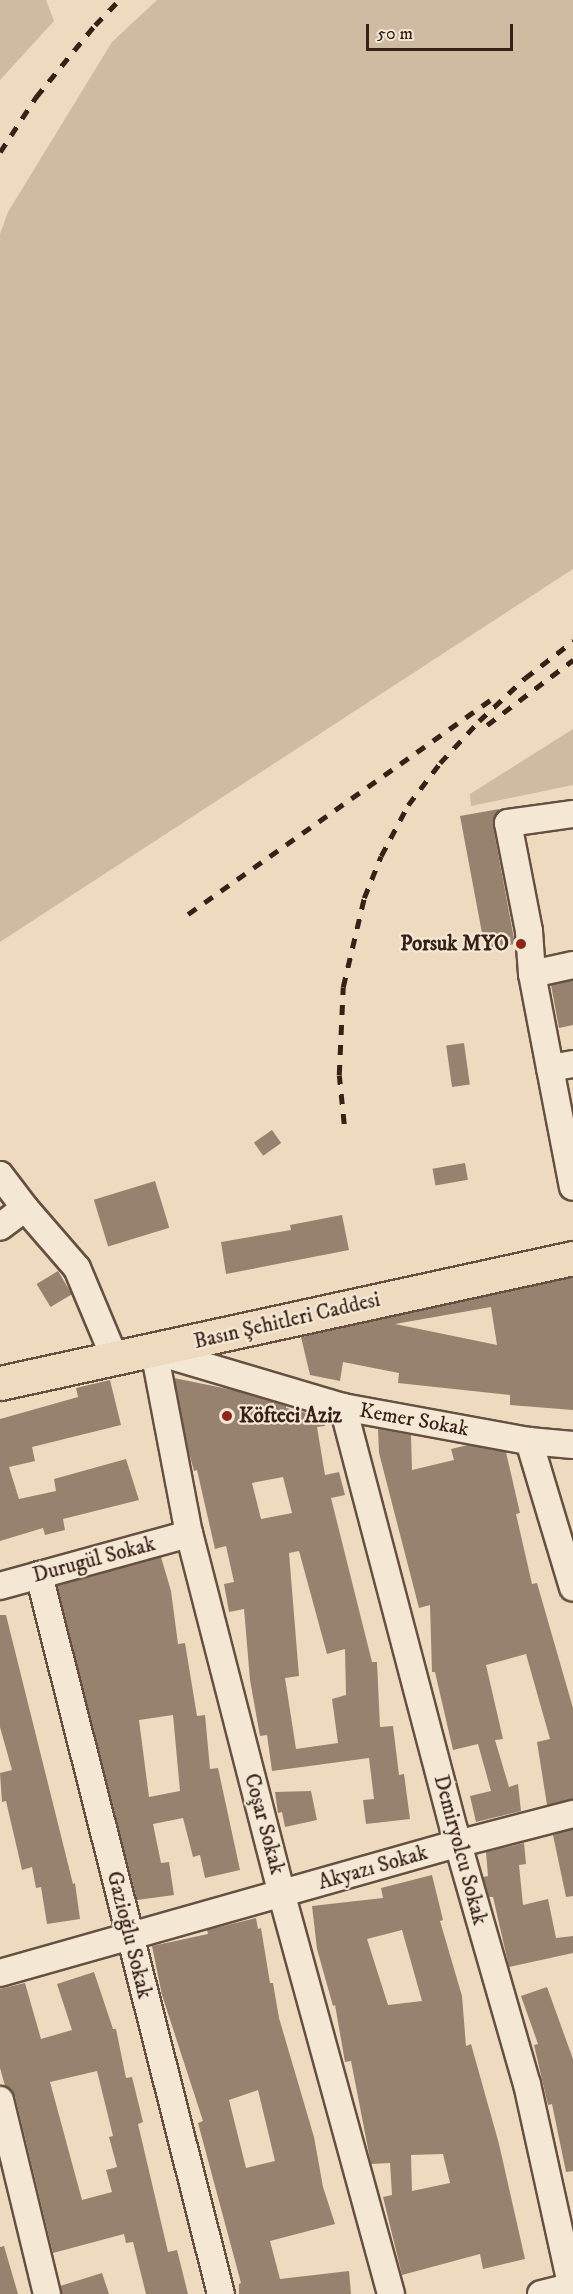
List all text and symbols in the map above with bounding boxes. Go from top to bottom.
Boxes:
scale bar [369,12,516,50]
text: 50 m [377,23,413,45]
place label: Porsuk MYO [400,931,509,957]
marker: Porsuk MYO [514,937,528,951]
street label: Basın Şehitleri Caddesi [191,1287,383,1355]
street label: Kemer Sokak [357,1398,471,1442]
place label: Köfteci Aziz [239,1403,342,1429]
marker: Köfteci Aziz [220,1409,234,1423]
street label: Durugül Sokak [30,1532,158,1588]
street label: Coşar Sokak [238,1771,290,1877]
street label: Demiryolcu Sokak [428,1772,492,1928]
street label: Akyazı Sokak [315,1840,431,1896]
street label: Gazioğlu Sokak [101,1869,157,2001]

